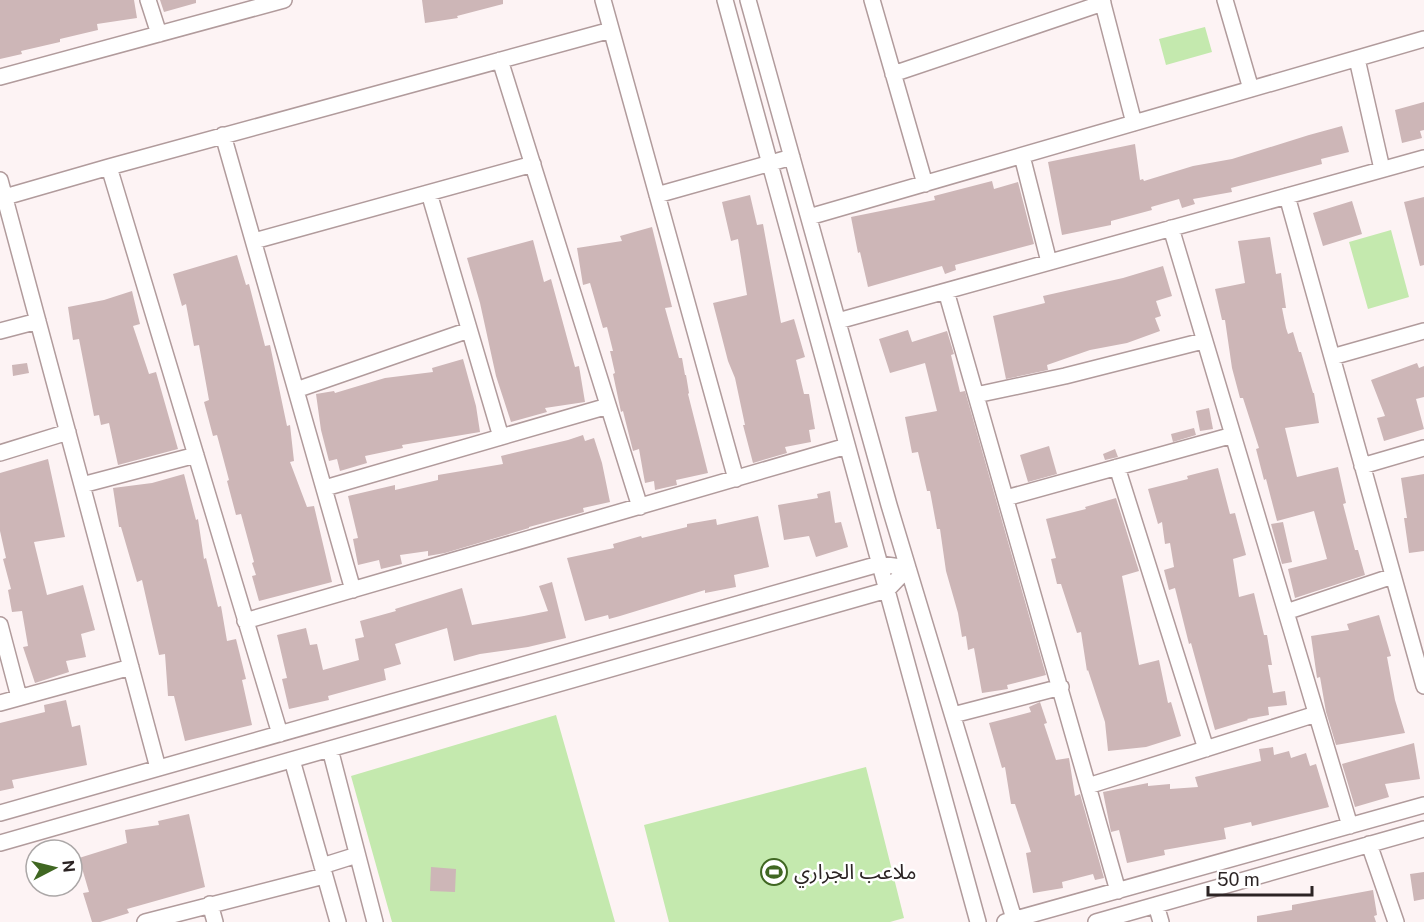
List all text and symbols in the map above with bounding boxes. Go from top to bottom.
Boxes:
north arrow [24,838,84,898]
sports icon: ملاعب الجراري [759,857,789,887]
text: N [58,859,79,874]
place label: ملاعب الجراري [794,859,917,888]
scale bar [1208,859,1312,897]
text: 50 m [1217,869,1260,890]

